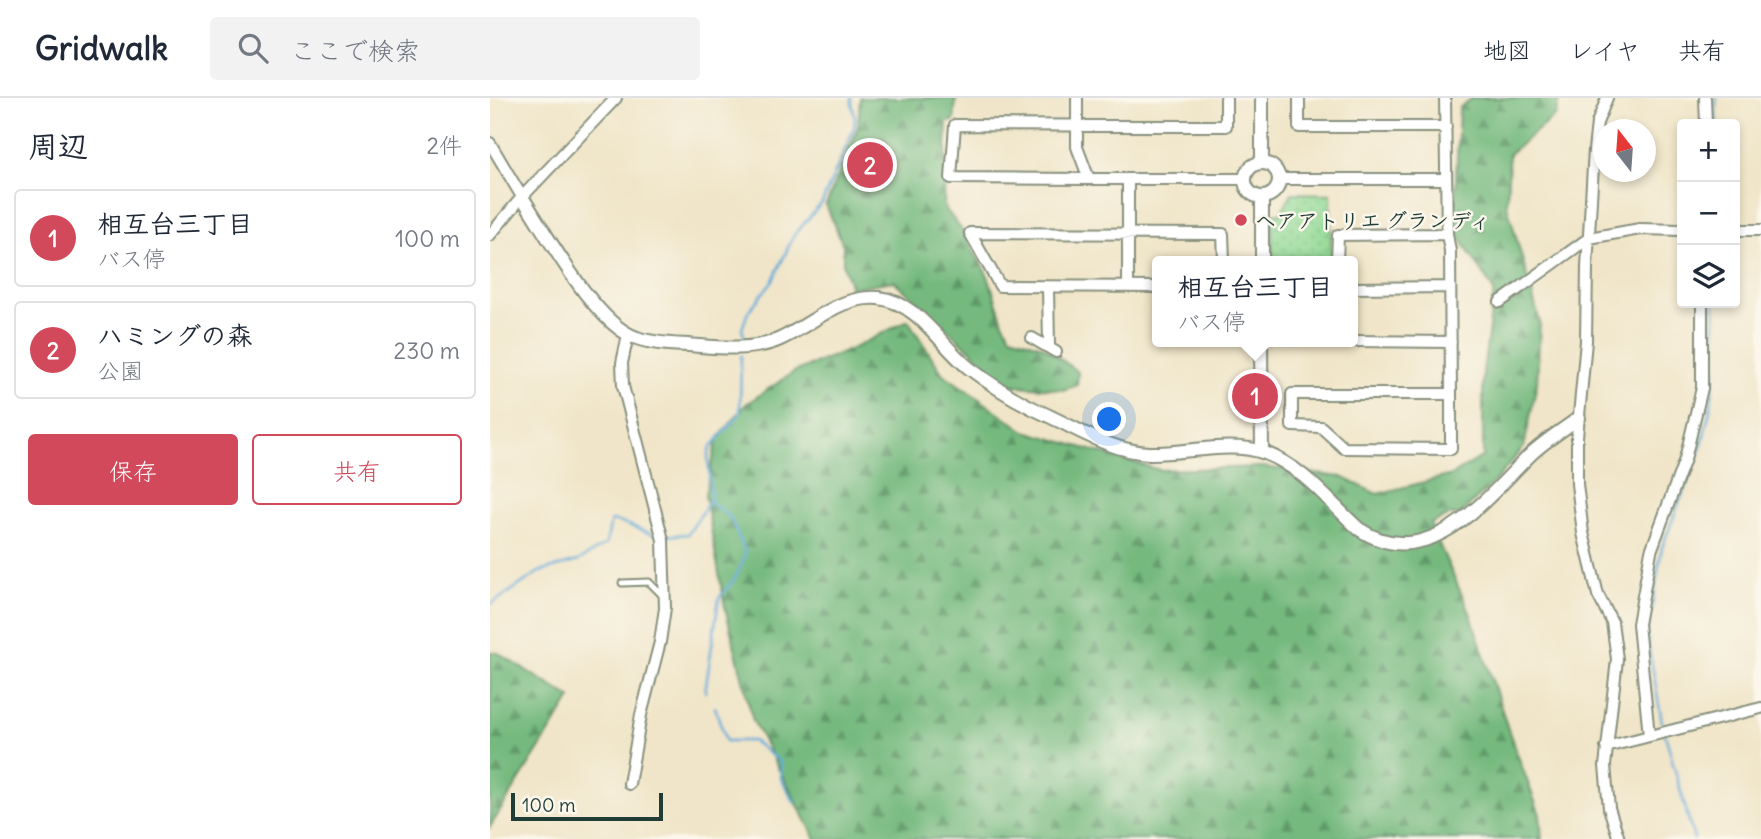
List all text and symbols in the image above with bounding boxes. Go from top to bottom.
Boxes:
search box [210,17,700,80]
text: Gridwalk [35,27,168,69]
icon: search [234,29,272,67]
text: ここで検索 [290,34,420,67]
text: 地図 [1483,35,1531,65]
text: レイヤ [1569,35,1640,65]
text: 共有 [1678,35,1726,65]
north arrow [1593,119,1656,182]
map controls [1677,119,1740,308]
button: + [1677,119,1740,182]
text: 周辺 [28,127,88,165]
text: 2件 [426,131,462,160]
pin: 2 [847,139,893,191]
button: − [1677,182,1740,245]
text: 相互台三丁目 [97,207,253,240]
place label: ヘアアトリエ グランディ [1255,207,1490,234]
marker: ヘアアトリエ グランディ [1233,212,1249,228]
text: 1 [48,224,58,253]
text: 100 m [395,224,460,253]
text: バス停 [97,244,166,273]
button: layers [1677,245,1740,308]
popup [1152,256,1358,347]
text: 相互台三丁目 [1177,270,1333,303]
text: バス停 [1177,307,1246,336]
text: ハミングの森 [97,319,252,352]
text: 2 [47,336,59,365]
text: 230 m [394,336,460,365]
text: 公園 [97,356,143,385]
pin: 1 [1232,370,1278,422]
your location [1092,402,1126,436]
button: 保存 [28,434,238,505]
button: 共有 [252,434,462,505]
scale bar [511,790,663,822]
text: 100 m [522,793,576,817]

